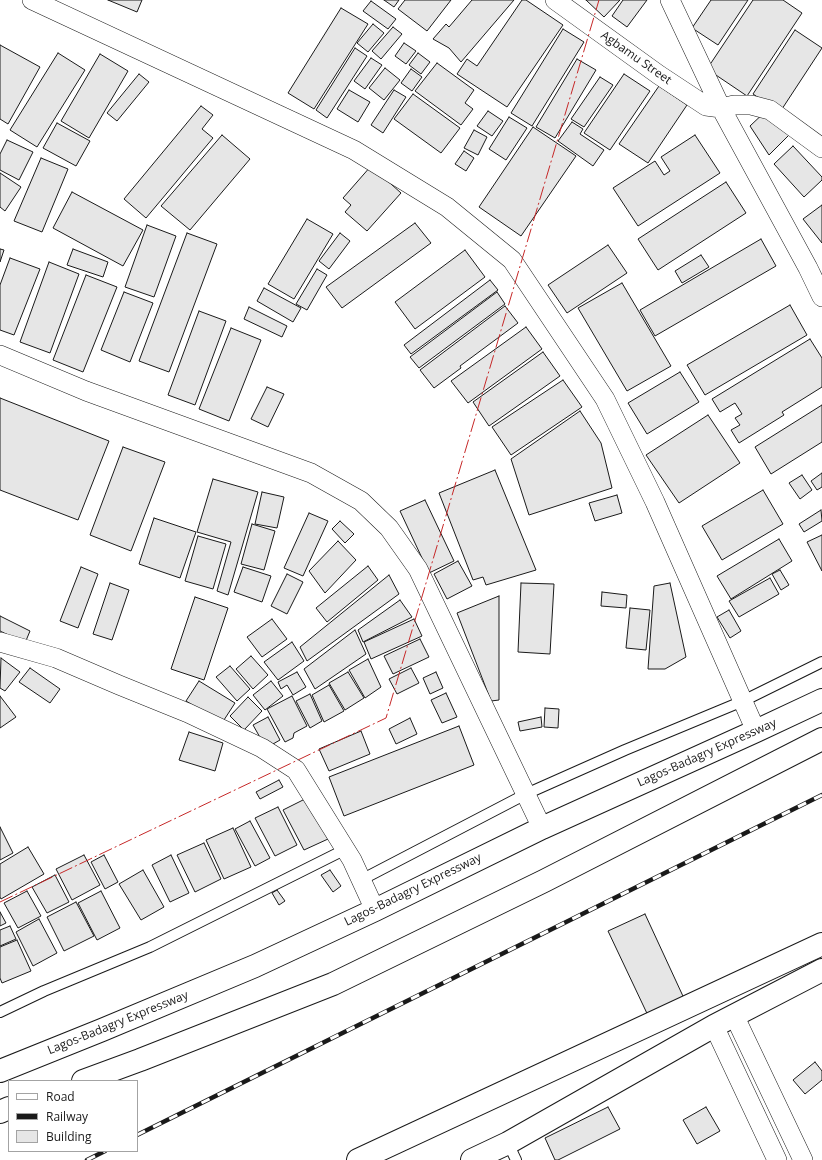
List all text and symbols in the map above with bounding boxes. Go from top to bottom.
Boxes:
street label: Agbamu Street [598,28,674,88]
street label: Lagos-Badagry Expressway [635,716,779,790]
street label: Lagos-Badagry Expressway [342,851,484,929]
street label: Lagos-Badagry Expressway [45,988,191,1058]
legend [8,1080,138,1152]
text: Road [46,1088,75,1105]
text: Railway [46,1108,88,1125]
text: Building [46,1128,91,1145]

